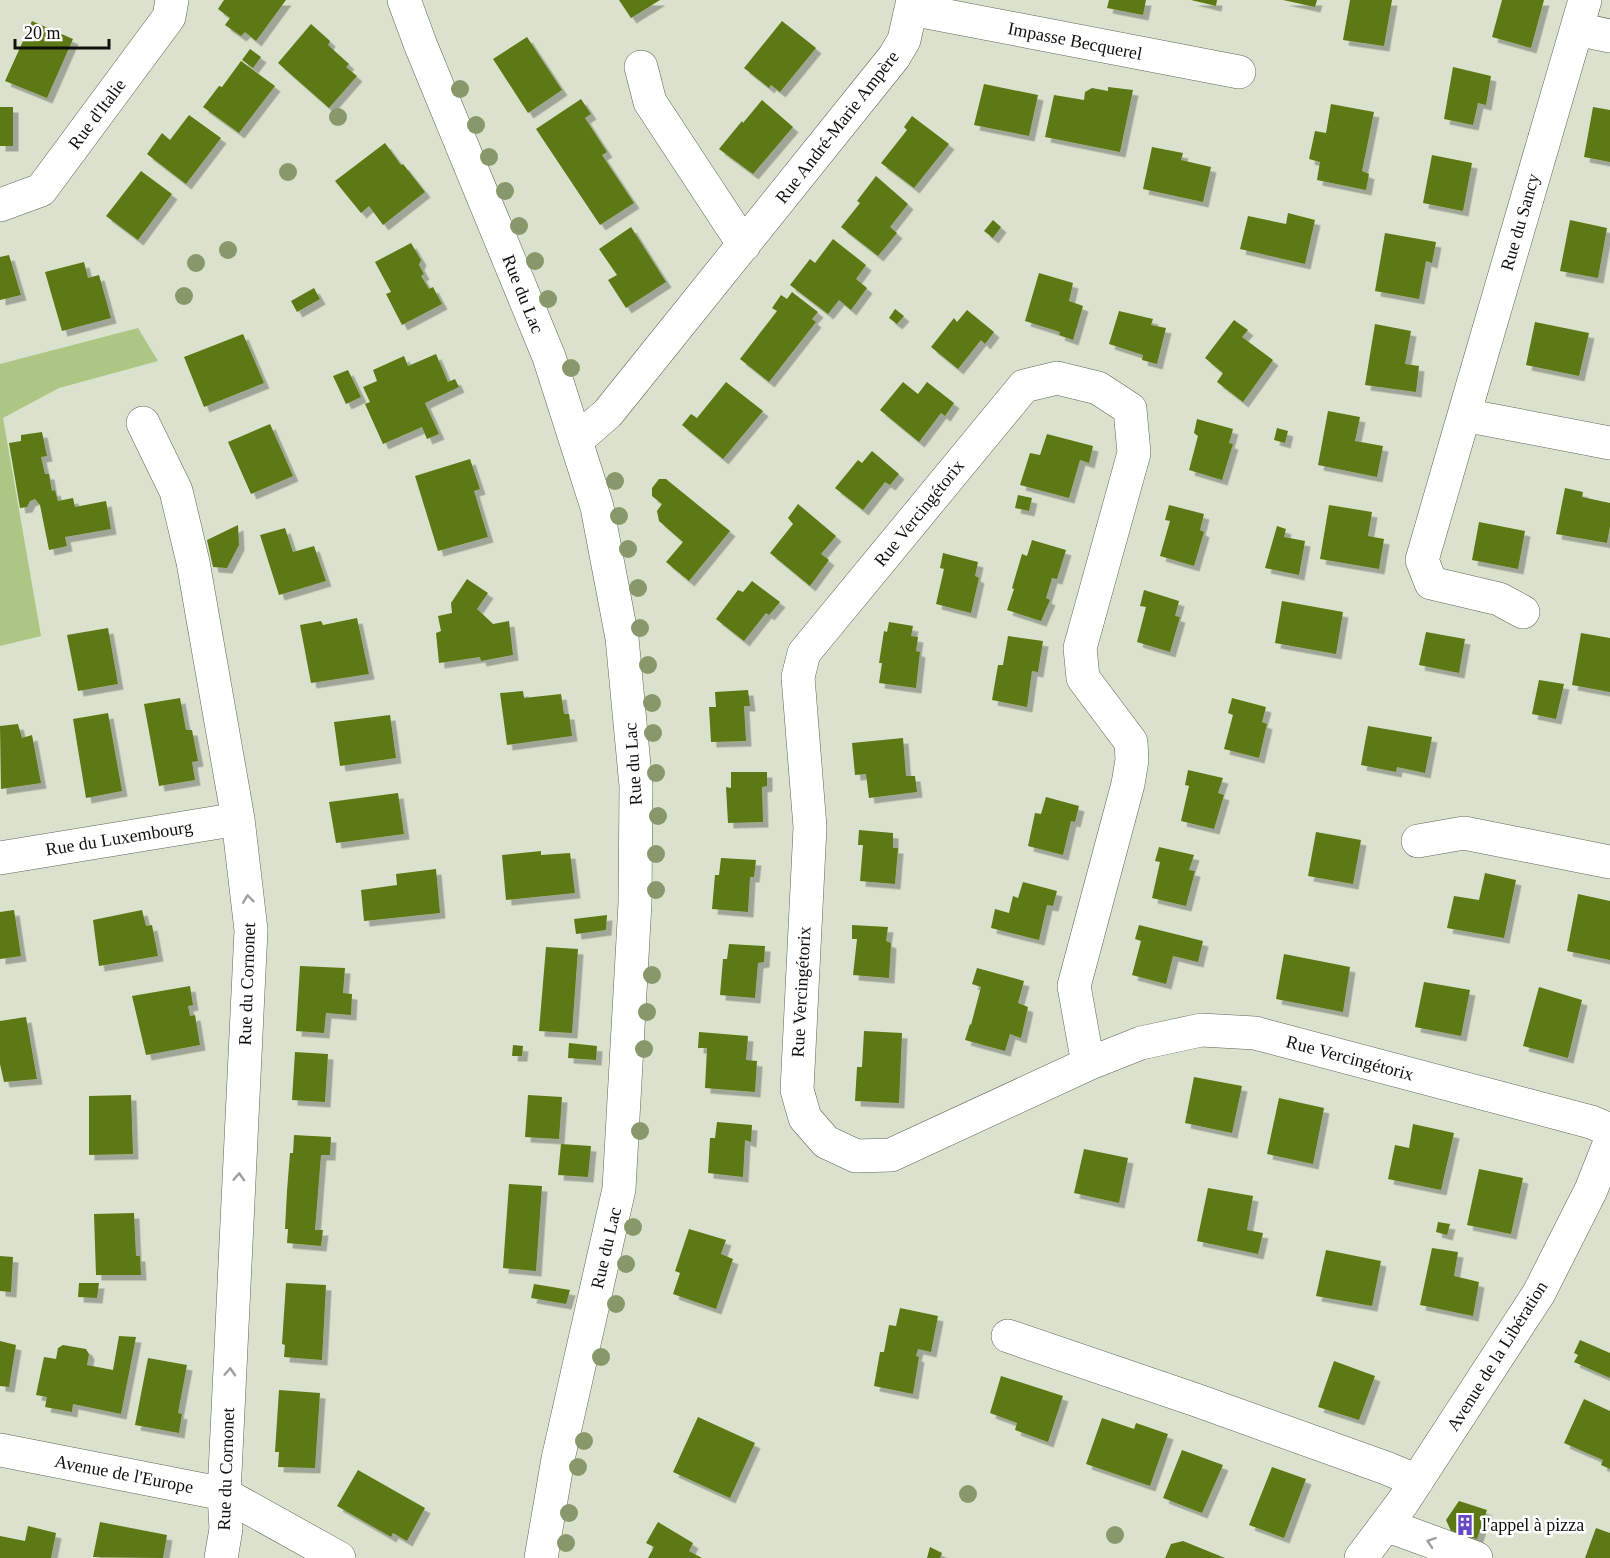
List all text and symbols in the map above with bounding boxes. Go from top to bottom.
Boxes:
scale bar [15,12,110,50]
street label: Impasse Becquerel [1006,18,1144,64]
text: 20 m [24,23,61,43]
street label: Rue André-Marie Ampère [771,47,903,207]
street label: Rue d'Italie [64,75,130,153]
street label: Rue du Sancy [1497,171,1543,273]
street label: Rue du Lac [498,252,548,336]
street label: Rue Vercingétorix [870,456,968,570]
street label: Rue du Lac [620,722,646,806]
street label: Rue du Luxembourg [44,816,194,860]
one-way arrow [242,894,254,904]
street label: Rue du Cornonet [235,922,259,1046]
street label: Rue Vercingétorix [788,926,814,1058]
street label: Rue Vercingétorix [1284,1031,1416,1085]
one-way arrow [232,1173,245,1182]
street label: Rue du Lac [587,1205,625,1291]
street label: Avenue de la Libération [1443,1277,1551,1435]
one-way arrow [223,1368,236,1377]
street label: Rue du Cornonet [214,1407,238,1531]
street label: Avenue de l'Europe [53,1451,195,1497]
building icon: l'appel à pizza [1453,1513,1477,1537]
place label: l'appel à pizza [1482,1515,1584,1535]
one-way arrow [1426,1536,1437,1549]

